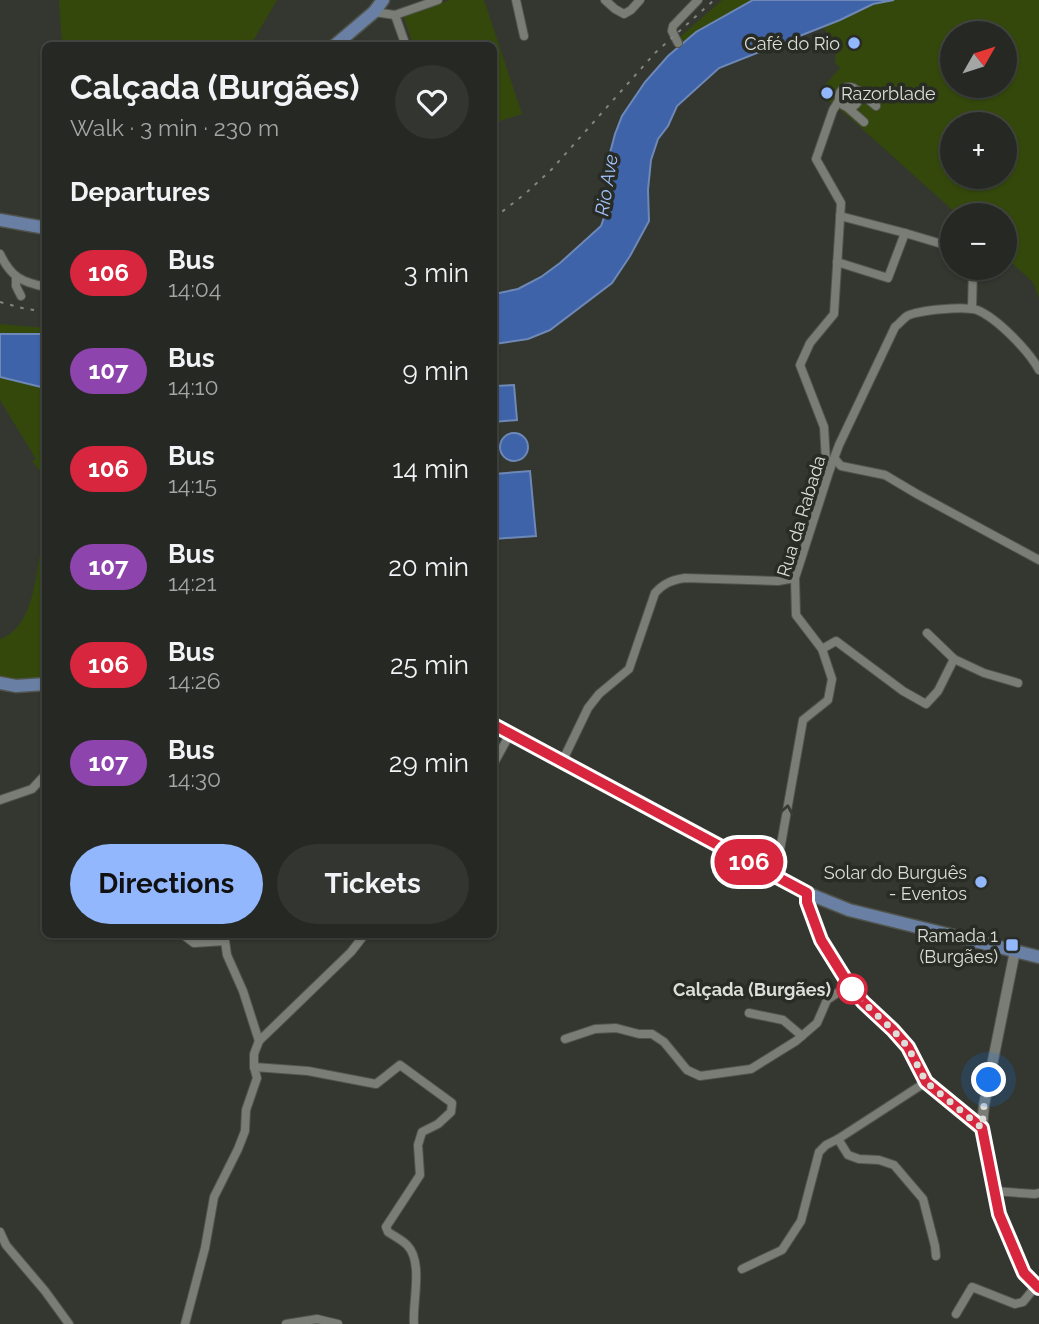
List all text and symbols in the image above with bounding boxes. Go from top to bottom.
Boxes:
north arrow [940,21,1017,98]
map controls [940,21,1017,280]
place label: Café do Rio [744,33,840,54]
marker: Café do Rio [846,35,862,51]
button: heart [395,65,469,139]
text: Calçada (Burgães) [70,68,359,107]
place label: Razorblade [841,83,936,104]
marker: Razorblade [819,85,835,101]
button: + [940,112,1017,189]
text: Walk · 3 min · 230 m [70,114,279,141]
water label: Rio Ave [590,153,622,217]
text: Departures [70,177,210,207]
button: − [940,203,1017,280]
text: Bus [168,245,215,275]
text: 106 [88,258,129,287]
text: 3 min [404,258,469,288]
text: 14:04 [168,275,221,302]
text: Bus [168,343,215,373]
text: 107 [88,356,129,385]
text: 9 min [402,356,469,386]
text: 14:10 [168,373,219,400]
text: Bus [168,441,215,471]
street label: Rua da Rabada [773,453,829,579]
text: 106 [88,454,129,483]
text: 14 min [392,454,469,484]
text: 14:15 [168,471,217,498]
text: Bus [168,539,215,569]
text: 107 [88,552,129,581]
text: 20 min [388,552,469,582]
text: 14:21 [168,569,217,596]
text: Bus [168,637,215,667]
text: 106 [88,650,129,679]
text: 25 min [390,650,469,680]
text: 14:26 [168,667,221,694]
text: Bus [168,735,215,765]
text: 107 [88,748,129,777]
text: 29 min [389,748,469,778]
text: 14:30 [168,765,221,792]
one-way arrow [779,804,794,816]
line badge: 106 [709,839,789,885]
button: Directions [70,844,263,924]
button: Tickets [277,844,469,924]
text: 106 [728,847,770,876]
place label: Solar do Burguês - Eventos [824,862,967,904]
marker: Solar do Burguês - Eventos [973,874,989,890]
place label: Ramada 1 (Burgães) [917,925,998,967]
marker: Ramada 1 (Burgães) [1004,937,1020,953]
marker: Calçada (Burgães) [837,974,867,1004]
place label: Calçada (Burgães) [673,979,831,1000]
your location [971,1062,1006,1097]

